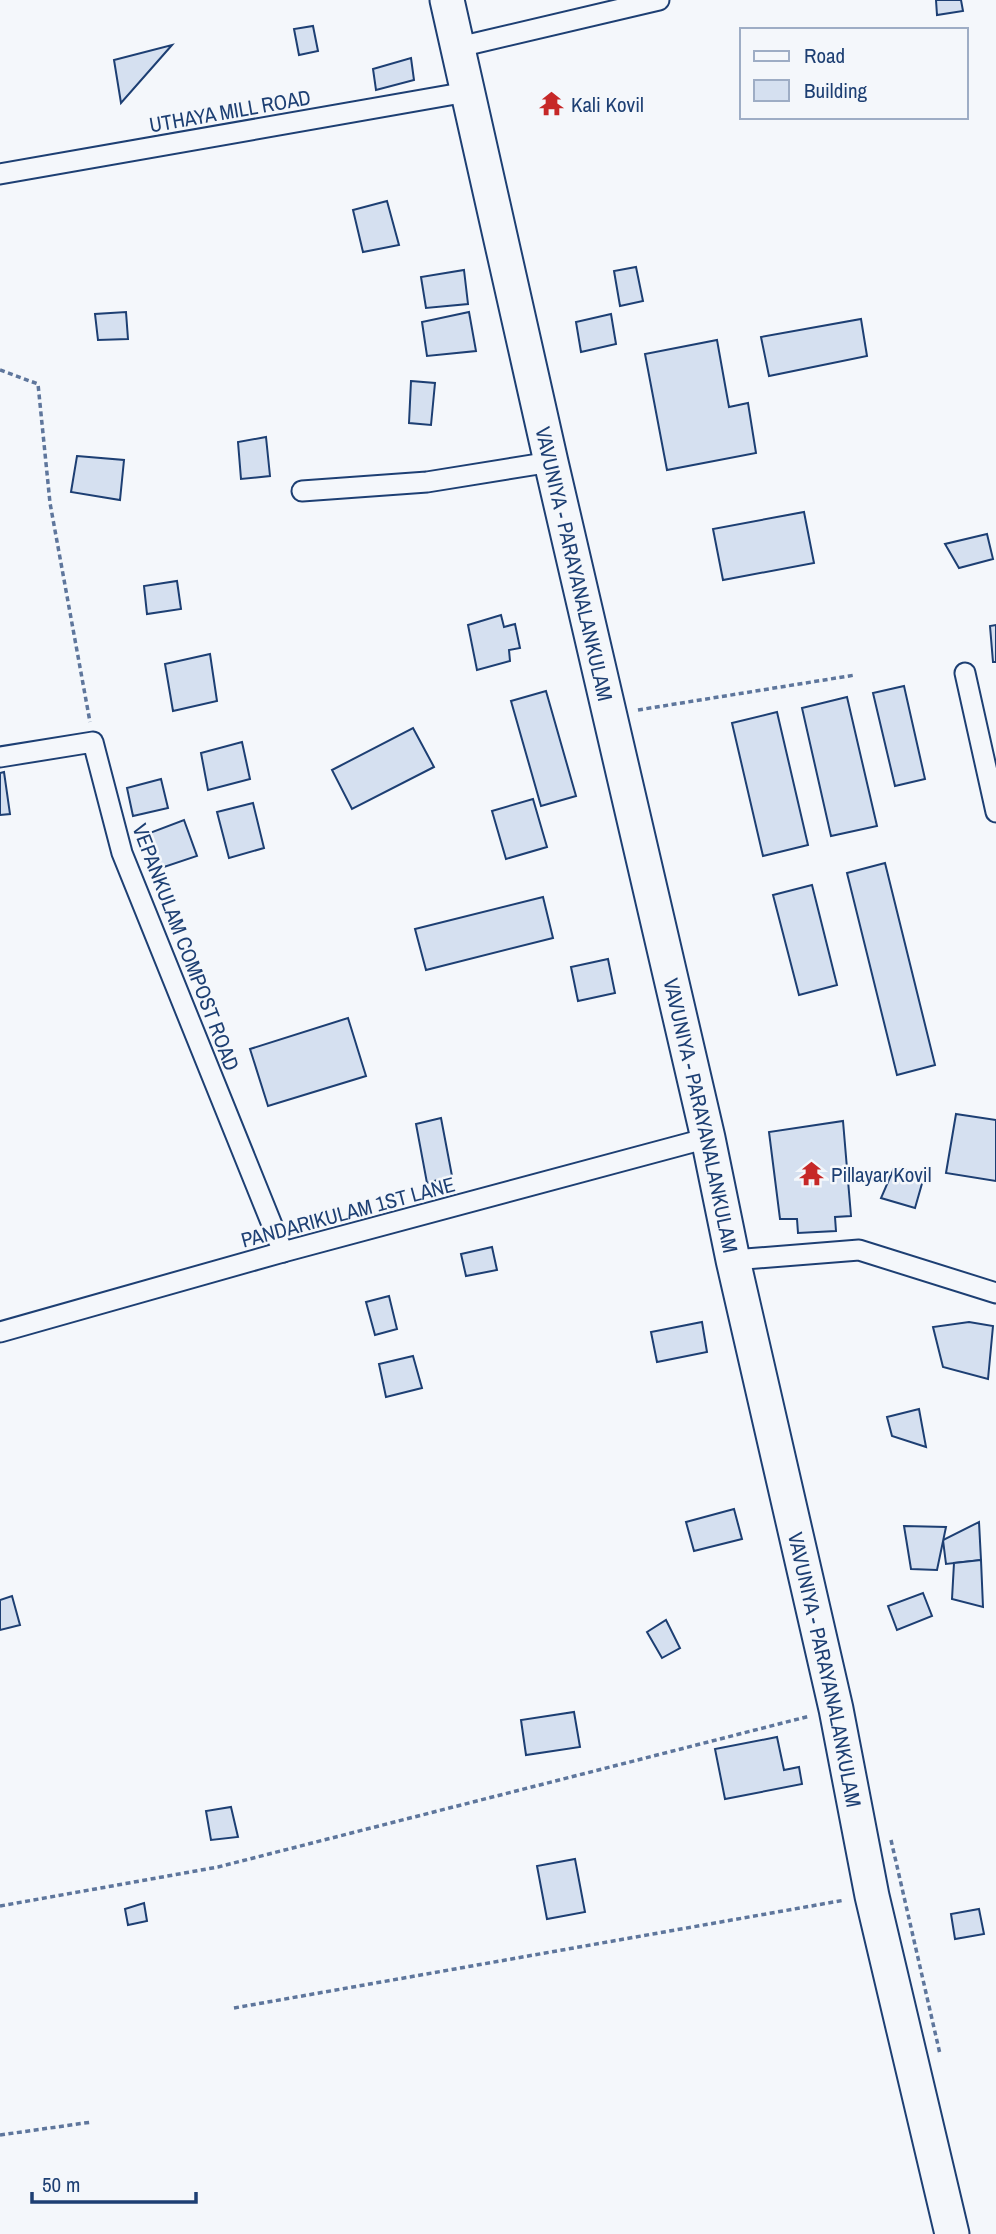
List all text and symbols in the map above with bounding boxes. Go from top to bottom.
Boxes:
legend [740,28,968,119]
text: Road [804,41,845,70]
text: Building [804,76,868,105]
street label: UTHAYA MILL ROAD [147,83,313,139]
temple icon: Kali Kovil [537,90,565,118]
place label: Kali Kovil [571,90,644,119]
street label: VAVUNIYA - PARAYANALANKULAM [529,424,621,704]
street label: VEPANKULAM COMPOST ROAD [125,819,247,1075]
street label: VAVUNIYA - PARAYANALANKULAM [657,975,746,1255]
temple icon: Pillayar Kovil [797,1160,825,1188]
place label: Pillayar Kovil [831,1160,932,1189]
street label: PANDARIKULAM 1ST LANE [238,1169,458,1255]
street label: VAVUNIYA - PARAYANALANKULAM [781,1529,869,1810]
scale bar [32,2160,196,2204]
text: 50 m [42,2170,80,2199]

